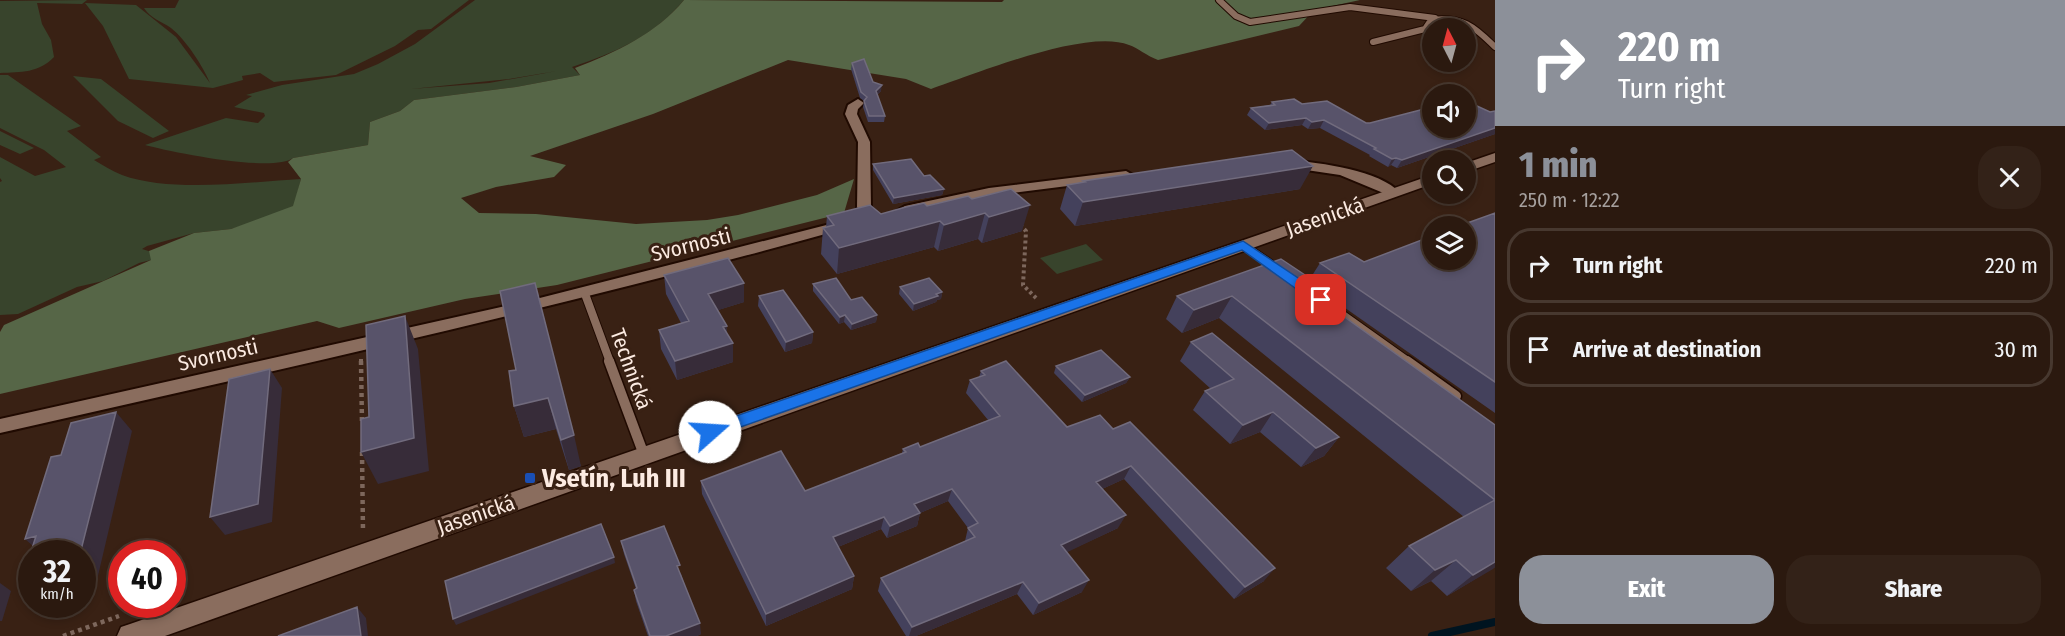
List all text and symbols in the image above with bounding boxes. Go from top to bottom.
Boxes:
north arrow [1422,18,1476,72]
map controls [1422,18,1476,270]
text: 220 m [1618,22,1721,72]
icon: right [1519,24,1597,102]
text: Turn right [1618,73,1726,105]
button: sound [1422,84,1476,138]
text: 1 min [1519,143,1597,187]
button: close [1978,146,2041,209]
button: search [1422,150,1476,204]
text: 250 m · 12:22 [1519,188,1620,212]
street label: Jasenická [1283,192,1367,242]
button: layers [1422,216,1476,270]
street label: Svornosti [649,223,733,267]
icon: right [1522,249,1555,282]
text: Turn right [1573,252,1662,279]
text: 220 m [1985,252,2038,279]
pin [1295,274,1346,325]
icon: arrive [1304,283,1337,316]
street label: Technická [604,325,658,413]
street label: Svornosti [176,333,260,377]
icon: arrive [1522,333,1555,366]
text: Arrive at destination [1573,336,1761,363]
text: 30 m [1995,336,2038,363]
position arrow [678,400,742,464]
place label: Vsetín, Luh III [541,463,686,494]
marker: Vsetín, Luh III [523,471,537,485]
street label: Jasenická [434,490,518,540]
speed limit sign: 40 [108,540,186,618]
text: 32 [43,554,71,590]
button: Exit [1519,555,1774,624]
button: Share [1786,555,2041,624]
text: km/h [40,585,74,603]

